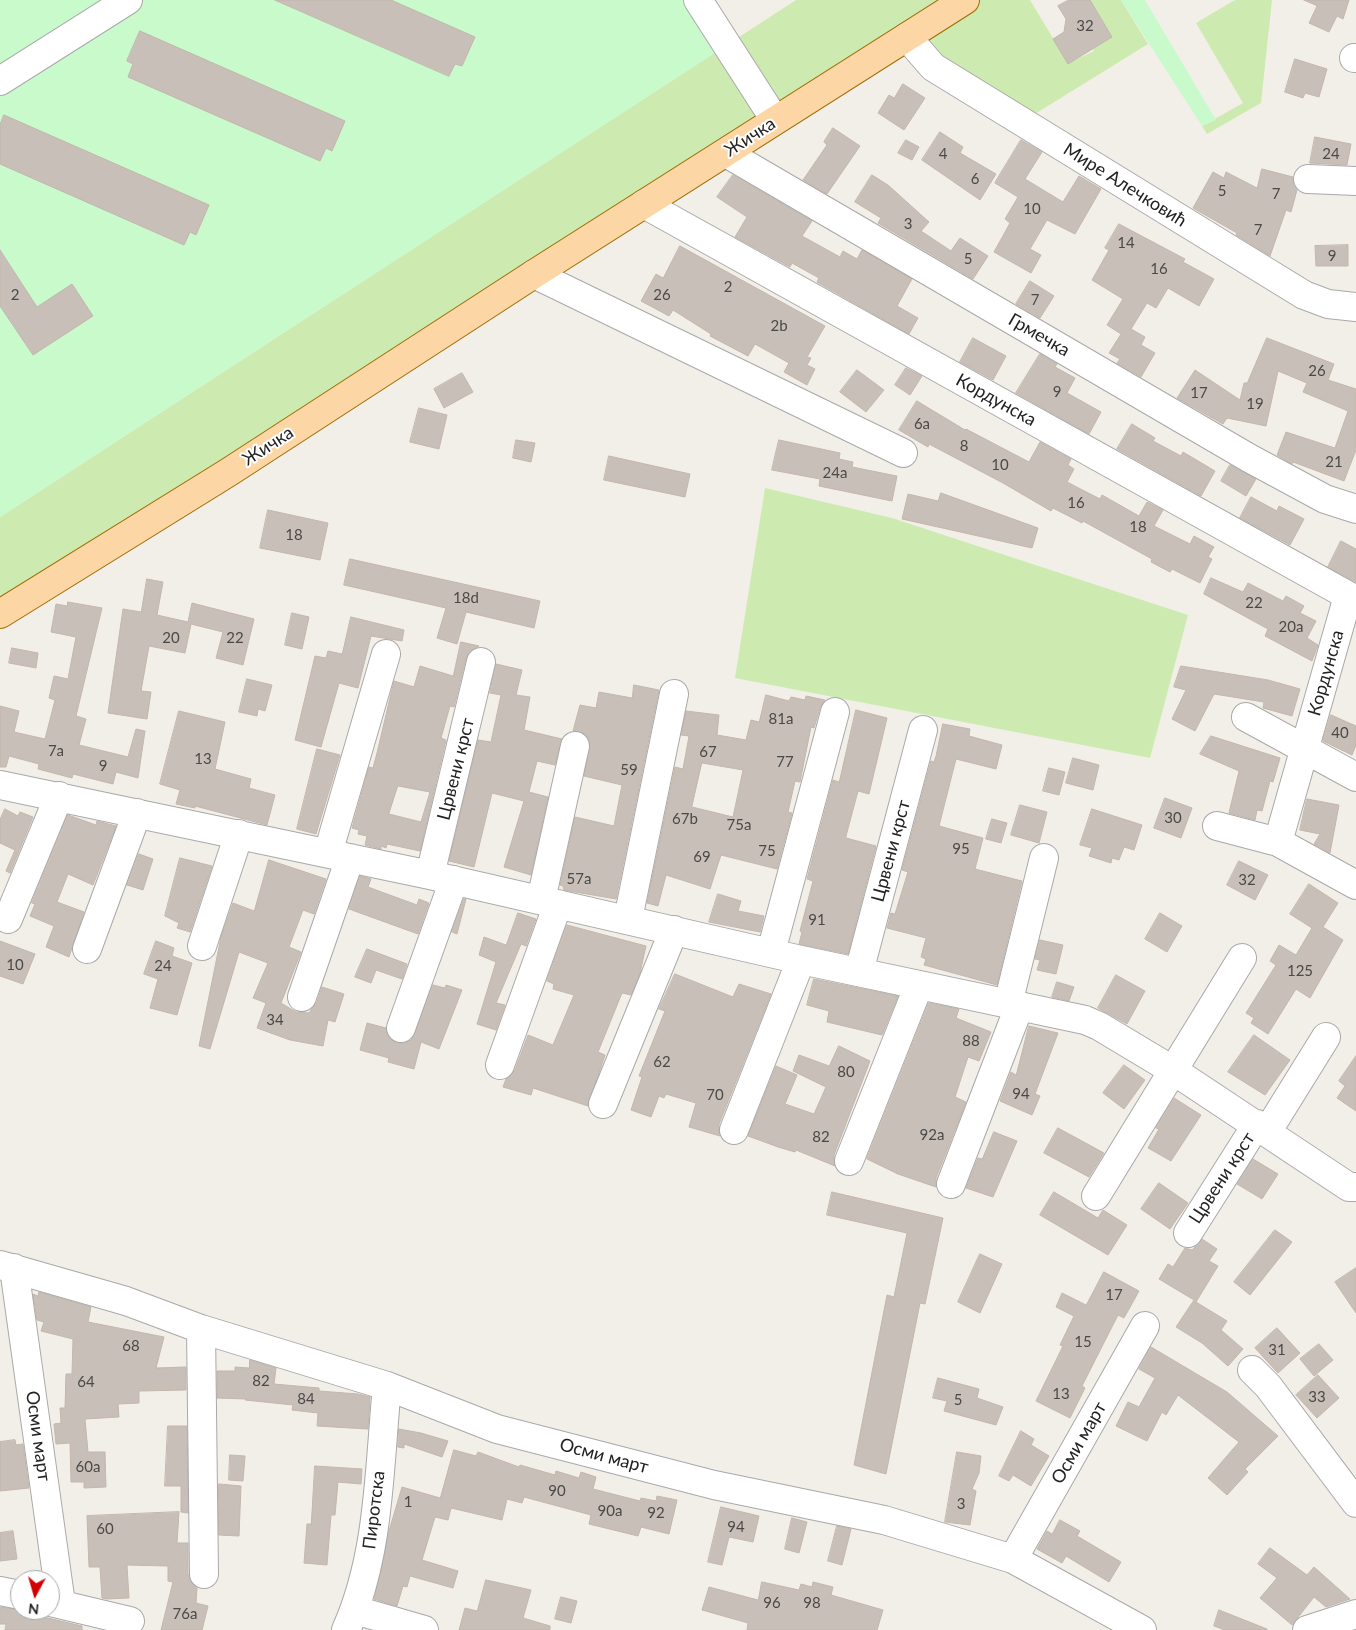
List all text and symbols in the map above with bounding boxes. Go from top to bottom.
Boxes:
house number: 32 [1076,17,1094,35]
street label: Жичка [720,113,780,161]
street label: Мире Алечковић [1059,138,1191,232]
house number: 4 [939,145,947,163]
house number: 24 [1322,145,1340,163]
house number: 6 [971,170,979,188]
house number: 5 [1218,182,1226,200]
house number: 7 [1272,185,1280,203]
house number: 10 [1023,200,1041,218]
house number: 3 [904,215,912,233]
house number: 7 [1254,221,1262,239]
house number: 14 [1117,234,1135,252]
house number: 9 [1328,247,1336,265]
house number: 5 [964,250,972,268]
house number: 16 [1150,260,1168,278]
house number: 2 [724,278,732,296]
house number: 2 [11,286,19,304]
house number: 26 [653,286,671,304]
house number: 7 [1031,291,1039,309]
street label: Грмечка [1004,309,1074,361]
house number: 2b [770,317,788,335]
house number: 26 [1308,362,1326,380]
street label: Кордунска [952,369,1040,431]
house number: 9 [1053,383,1061,401]
house number: 17 [1190,384,1208,402]
house number: 19 [1246,395,1264,413]
house number: 6a [914,415,930,433]
street label: Жичка [238,422,298,470]
house number: 8 [960,437,968,455]
house number: 21 [1325,453,1343,471]
house number: 10 [991,456,1009,474]
house number: 24a [823,464,847,482]
house number: 16 [1067,494,1085,512]
house number: 18 [1129,518,1147,536]
house number: 18 [285,526,303,544]
house number: 18d [453,589,479,607]
house number: 22 [1245,594,1263,612]
house number: 20a [1279,618,1303,636]
street label: Кордунска [1303,628,1349,718]
house number: 20 [162,629,180,647]
house number: 22 [226,629,244,647]
house number: 81a [769,710,793,728]
street label: Црвени крст [433,716,479,822]
house number: 40 [1331,724,1349,742]
house number: 7a [48,742,64,760]
house number: 67 [699,743,717,761]
house number: 13 [194,750,212,768]
house number: 77 [776,753,794,771]
house number: 9 [99,757,107,775]
house number: 59 [620,761,638,779]
street label: Црвени крст [867,798,915,904]
house number: 30 [1164,809,1182,827]
house number: 67b [672,810,698,828]
house number: 75a [727,816,751,834]
house number: 95 [952,840,970,858]
house number: 75 [758,842,776,860]
house number: 69 [693,848,711,866]
house number: 57a [567,870,591,888]
house number: 32 [1238,871,1256,889]
house number: 91 [808,911,826,929]
house number: 10 [6,956,24,974]
house number: 24 [154,957,172,975]
house number: 125 [1287,962,1313,980]
house number: 34 [266,1011,284,1029]
house number: 88 [962,1032,980,1050]
house number: 62 [653,1053,671,1071]
house number: 80 [837,1063,855,1081]
house number: 94 [1012,1085,1030,1103]
house number: 70 [706,1086,724,1104]
house number: 92a [920,1126,944,1144]
house number: 82 [812,1128,830,1146]
street label: Црвени крст [1184,1128,1260,1228]
house number: 17 [1105,1286,1123,1304]
house number: 15 [1074,1333,1092,1351]
house number: 68 [122,1337,140,1355]
house number: 31 [1268,1341,1286,1359]
house number: 82 [252,1372,270,1390]
house number: 64 [77,1373,95,1391]
house number: 13 [1052,1385,1070,1403]
house number: 33 [1308,1388,1326,1406]
street label: Осми март [21,1389,55,1483]
house number: 84 [297,1390,315,1408]
house number: 5 [954,1391,962,1409]
street label: Осми март [1047,1398,1111,1488]
street label: Осми март [557,1434,651,1478]
house number: 60a [76,1458,100,1476]
street label: Пиротска [358,1469,390,1551]
house number: 90 [548,1482,566,1500]
house number: 1 [404,1493,412,1511]
house number: 3 [957,1495,965,1513]
house number: 90a [598,1502,622,1520]
house number: 92 [647,1504,665,1522]
house number: 94 [727,1518,745,1536]
house number: 60 [96,1520,114,1538]
north arrow [10,1570,60,1620]
house number: 96 [763,1594,781,1612]
house number: 98 [803,1594,821,1612]
text: N [27,1600,40,1618]
house number: 76a [173,1605,197,1623]

